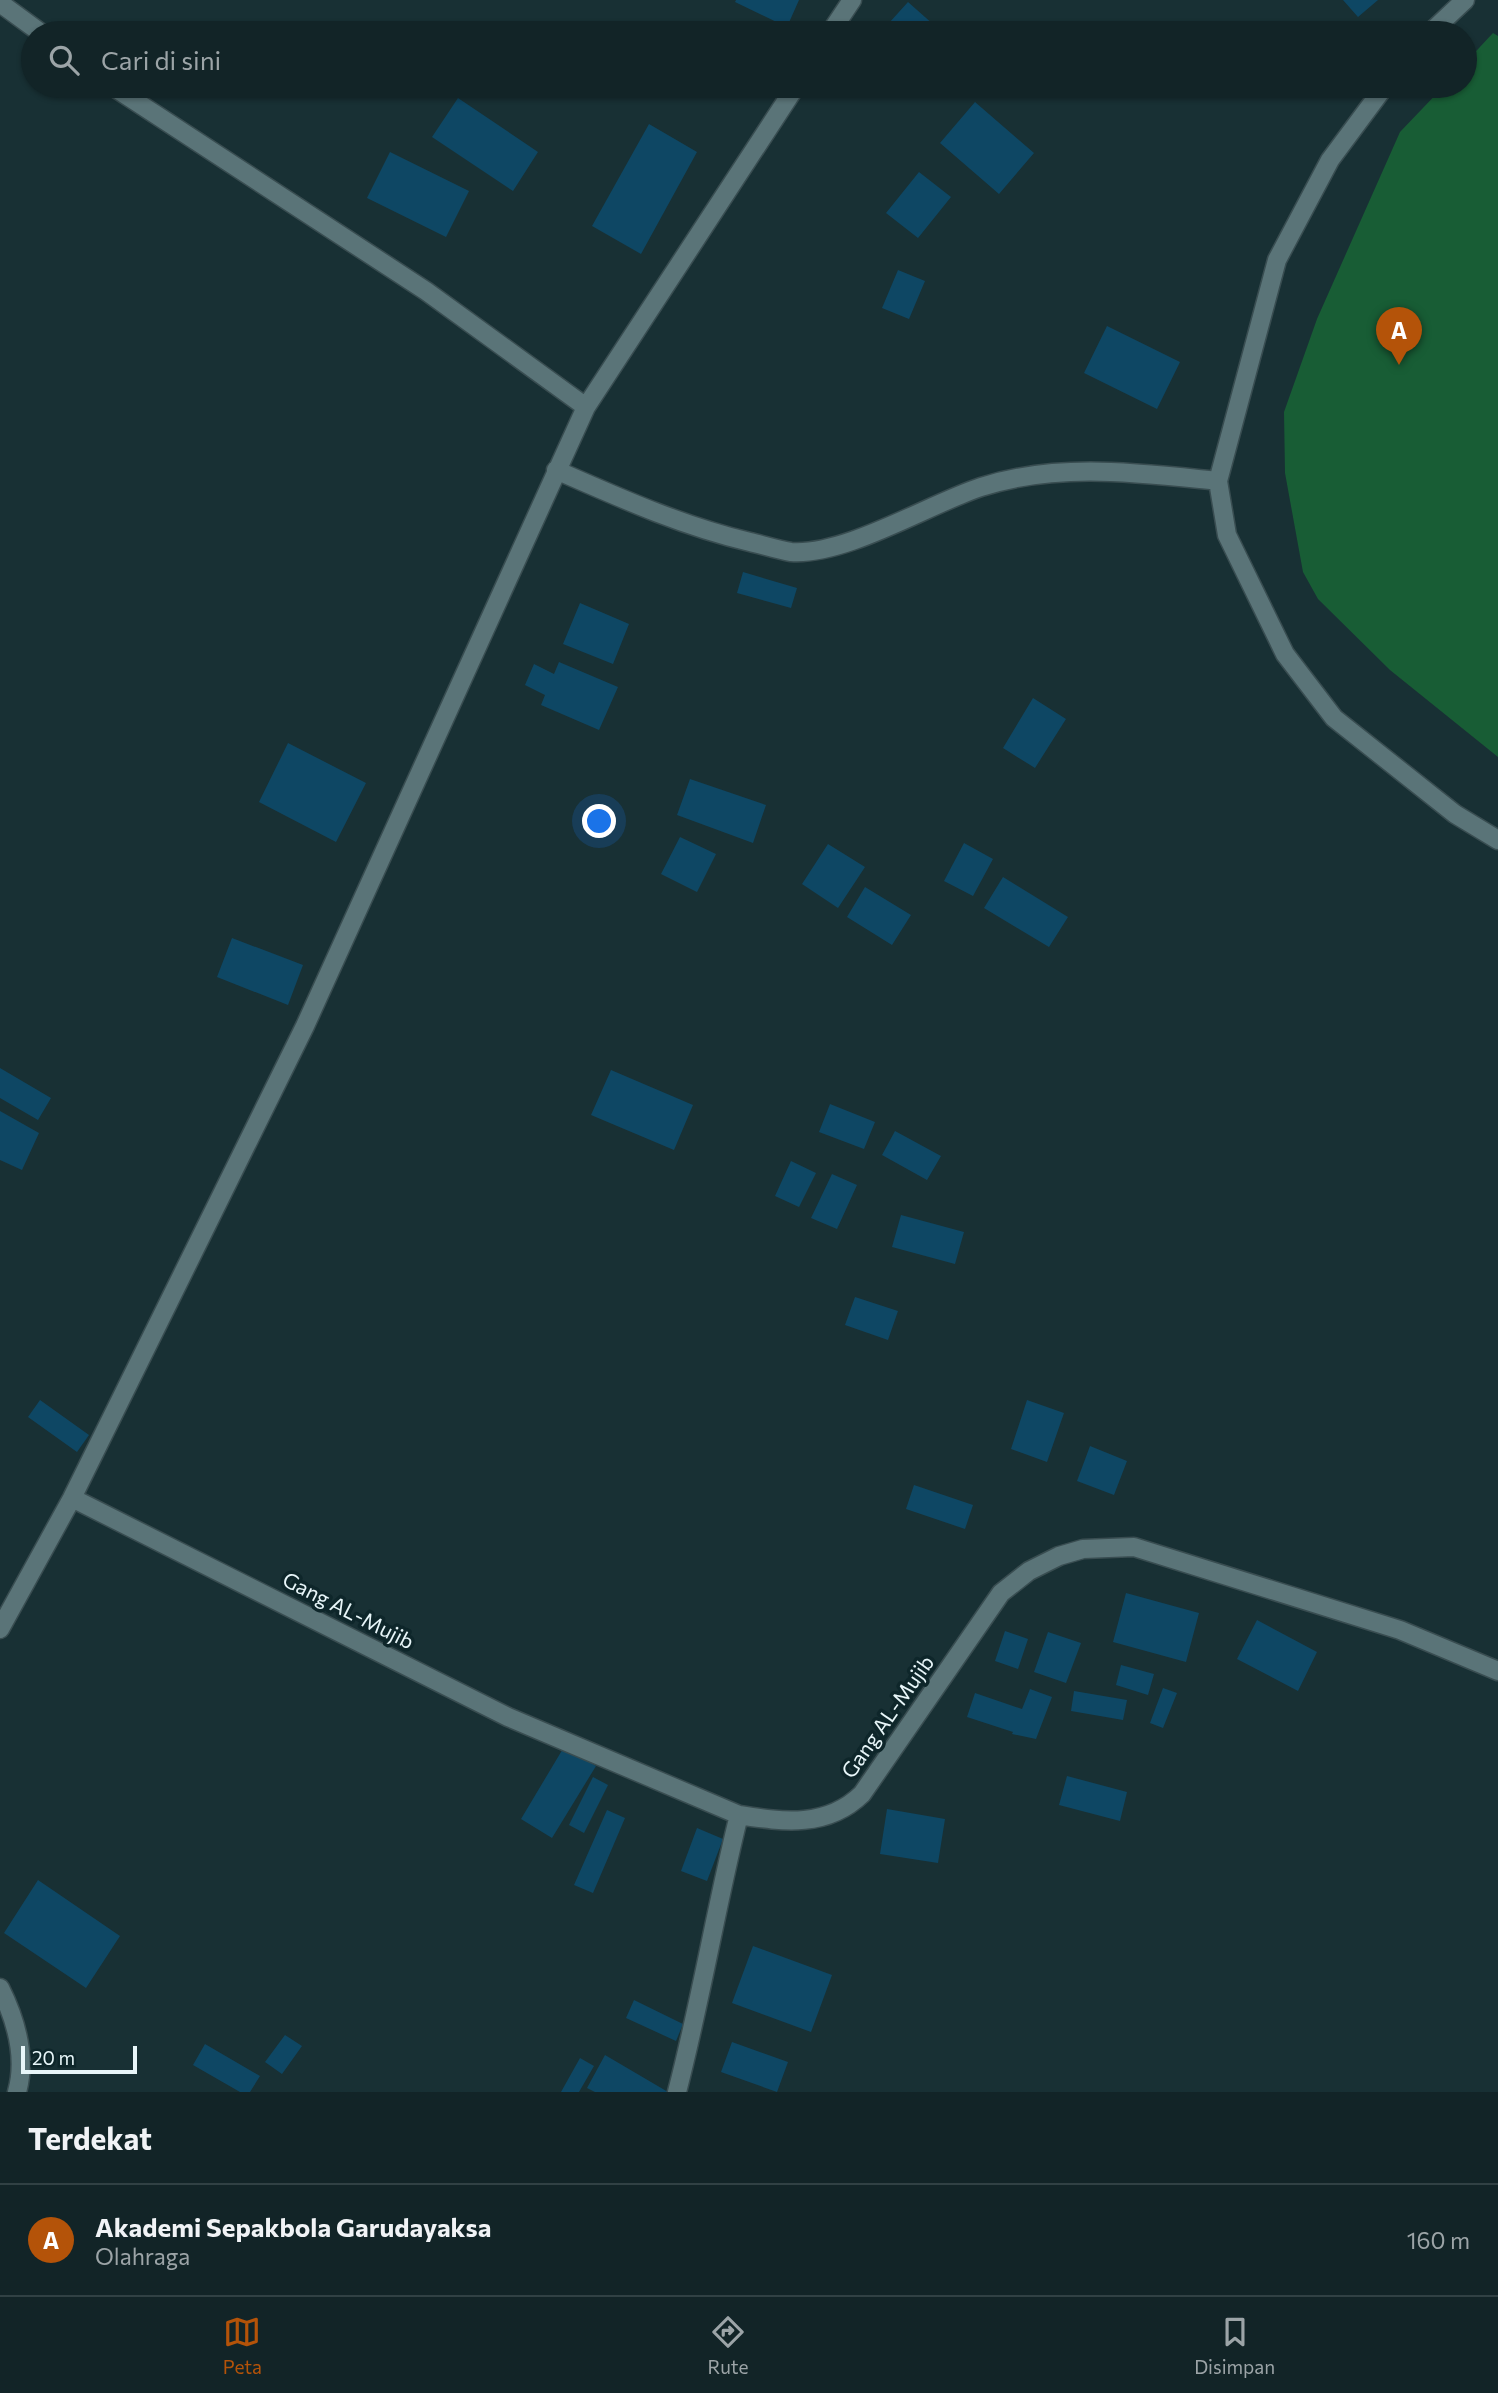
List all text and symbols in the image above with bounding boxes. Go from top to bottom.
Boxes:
search box [21,21,1477,98]
icon: search [45,41,83,79]
text: Cari di sini [101,44,221,75]
pin: A [1376,307,1422,365]
your location [582,804,616,838]
street label: Gang AL-Mujib [279,1566,419,1654]
street label: Gang AL-Mujib [835,1650,938,1782]
scale bar [21,2043,136,2075]
text: 20 m [32,2046,75,2069]
text: Terdekat [28,2119,152,2156]
text: Akademi Sepakbola Garudayaksa [95,2211,491,2242]
text: A [43,2226,59,2254]
text: 160 m [1407,2226,1470,2254]
text: Olahraga [95,2242,190,2270]
tab: Peta [223,2313,262,2378]
tab: Rute [708,2313,749,2378]
tab: Disimpan [1194,2313,1275,2378]

